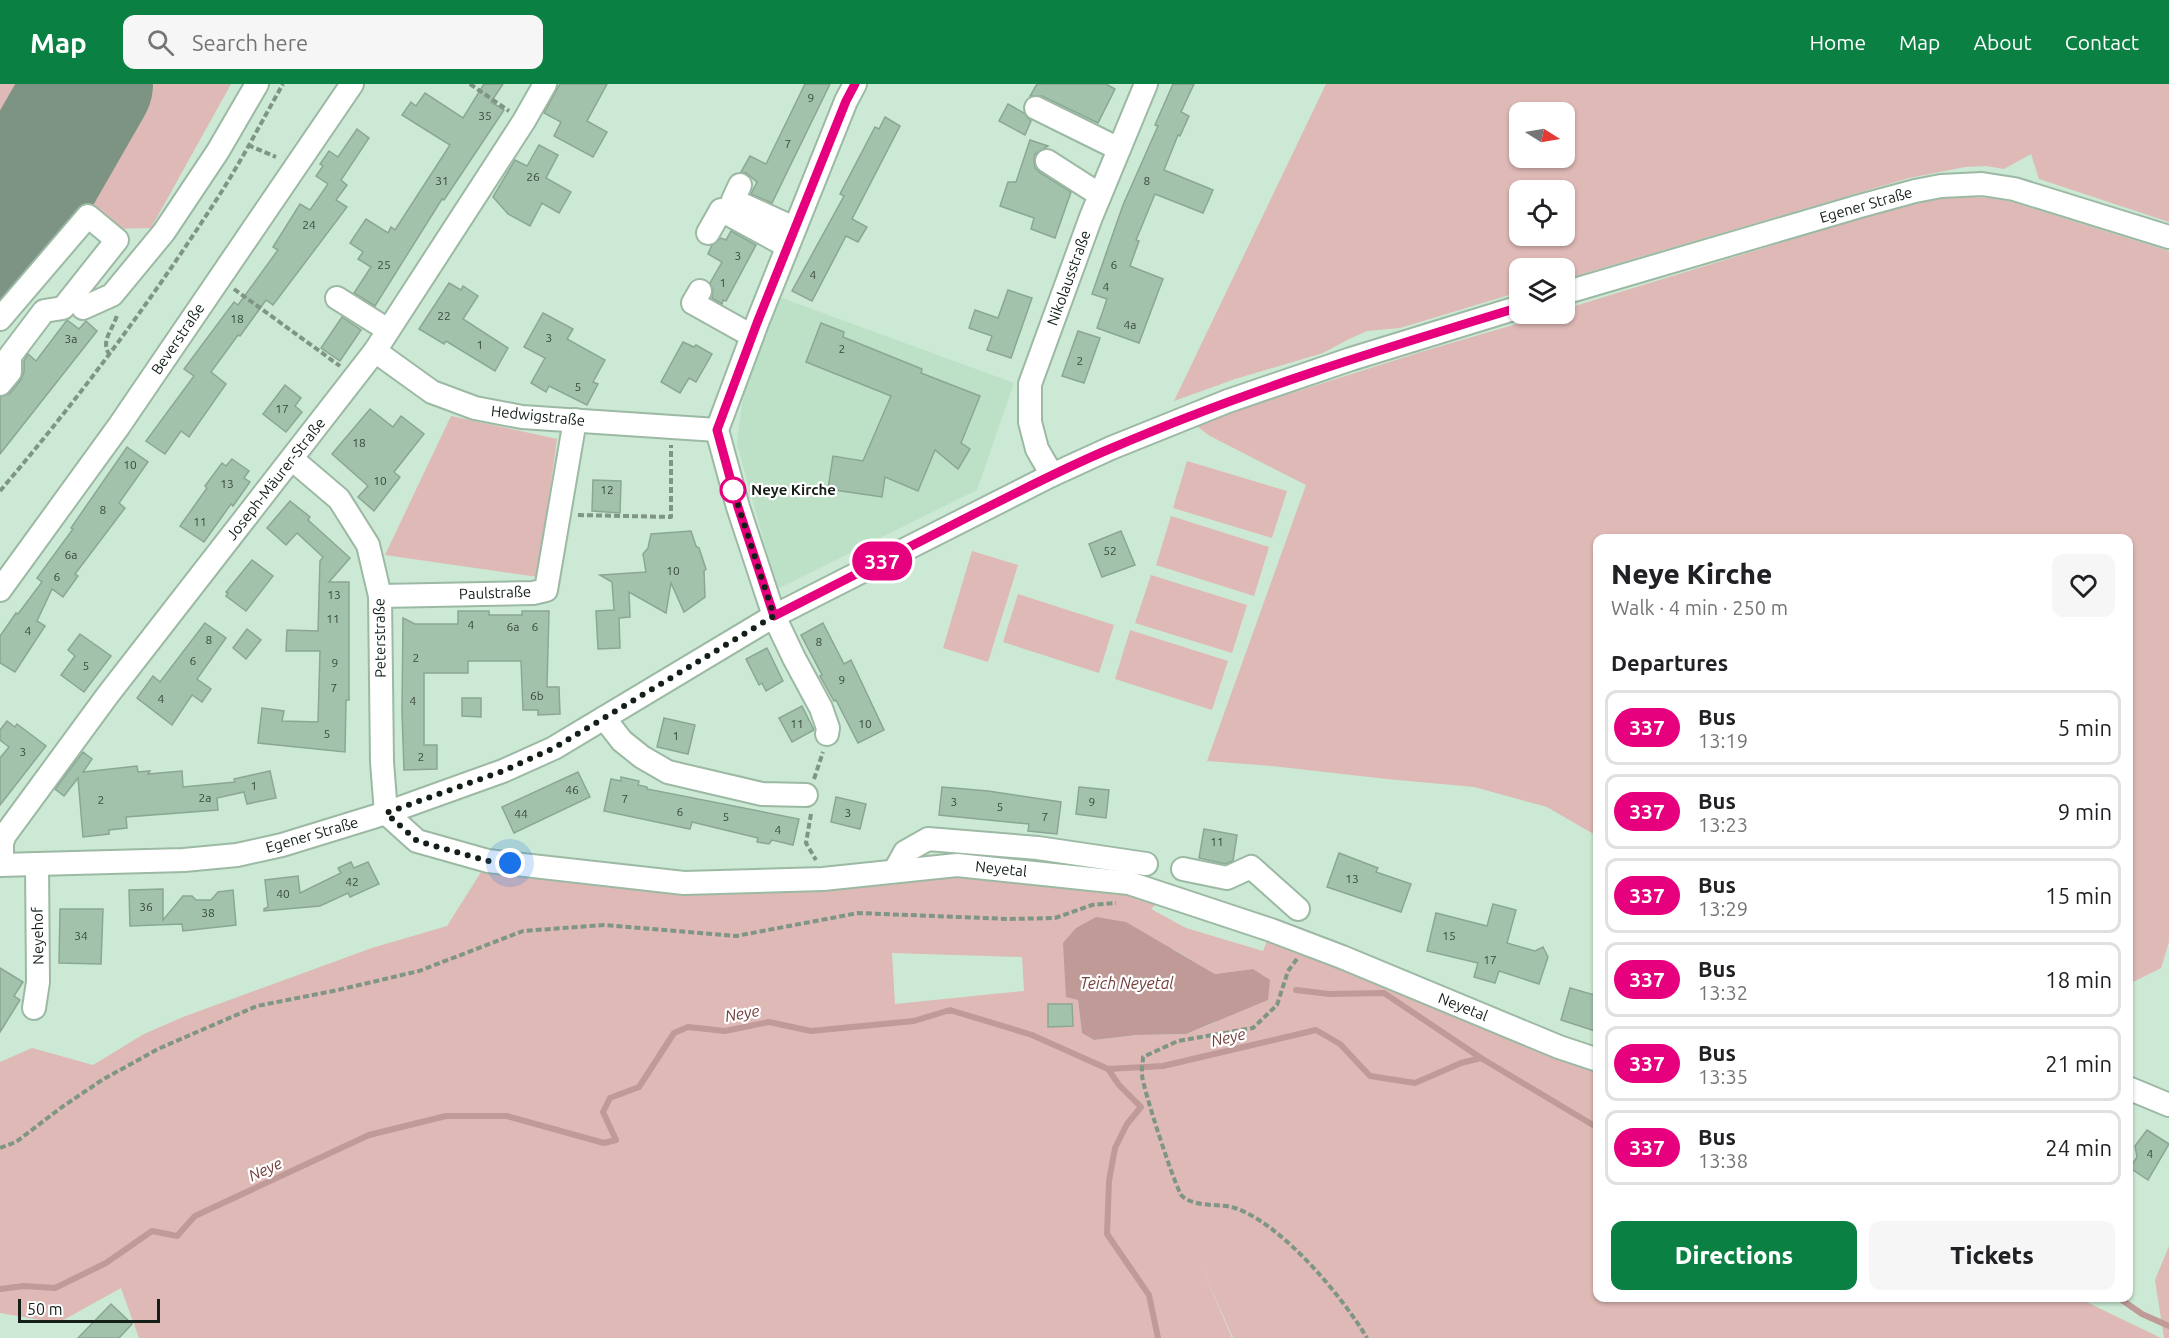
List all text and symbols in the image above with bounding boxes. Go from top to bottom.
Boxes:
search box [123,15,543,69]
icon: search [144,26,177,59]
text: Map [30,27,87,58]
text: Search here [192,30,308,55]
text: Home [1809,30,1866,54]
text: Map [1899,30,1940,54]
text: About [1973,30,2032,54]
text: Contact [2065,30,2139,54]
house number: 9 [808,91,814,104]
north arrow [1509,102,1575,168]
map controls [1509,102,1575,324]
house number: 35 [478,109,492,122]
house number: 7 [785,137,791,150]
house number: 26 [526,170,540,183]
house number: 31 [435,174,449,187]
house number: 8 [1144,174,1151,187]
button: locate [1509,180,1575,246]
street label: Egener Straße [1818,183,1914,226]
house number: 24 [302,218,316,231]
street label: Nikolausstraße [1043,228,1094,328]
house number: 3 [735,249,741,262]
house number: 25 [377,258,391,271]
house number: 6 [1111,258,1118,271]
button: layers [1509,258,1575,324]
house number: 4 [810,268,817,281]
house number: 1 [720,276,726,289]
house number: 4 [1103,280,1110,293]
street label: Beverstraße [148,300,208,378]
house number: 22 [437,309,451,322]
house number: 18 [230,312,244,325]
house number: 4a [1124,318,1136,331]
house number: 3 [546,331,552,344]
house number: 3a [65,332,77,345]
house number: 1 [477,338,483,351]
house number: 2 [839,342,845,355]
house number: 2 [1077,354,1083,367]
house number: 5 [575,380,581,393]
house number: 17 [275,402,289,415]
street label: Hedwigstraße [490,402,586,429]
street label: Joseph-Mäurer-Straße [223,414,329,543]
house number: 18 [352,436,366,449]
house number: 10 [123,458,137,471]
house number: 10 [373,474,387,487]
house number: 13 [220,477,234,490]
marker: Neye Kirche [720,477,746,503]
place label: Neye Kirche [751,481,836,498]
house number: 12 [600,483,614,496]
house number: 8 [100,503,107,516]
house number: 11 [193,515,207,528]
line badge: 337 [848,542,916,580]
house number: 52 [1103,544,1117,557]
house number: 6a [65,548,77,561]
text: 337 [864,549,900,573]
button: heart [2052,554,2115,617]
text: Neye Kirche [1611,558,1772,589]
house number: 10 [666,564,680,577]
house number: 6 [54,570,61,583]
street label: Paulstraße [459,583,531,602]
house number: 13 [327,588,341,601]
text: Walk · 4 min · 250 m [1611,596,1788,619]
street label: Peterstraße [370,598,389,678]
house number: 11 [326,612,340,625]
house number: 4 [468,618,475,631]
house number: 6a [507,620,519,633]
house number: 6 [532,620,539,633]
house number: 4 [25,624,32,637]
house number: 8 [206,633,213,646]
house number: 8 [816,635,823,648]
text: Departures [1611,650,1728,675]
house number: 2 [413,651,419,664]
house number: 6 [190,654,197,667]
house number: 9 [332,656,338,669]
house number: 5 [83,659,89,672]
house number: 9 [839,673,845,686]
house number: 7 [331,681,337,694]
house number: 6b [530,689,544,702]
house number: 4 [158,692,165,705]
house number: 4 [410,694,417,707]
text: Bus [1698,704,1736,729]
text: 337 [1629,715,1665,739]
text: 5 min [2058,715,2112,740]
house number: 11 [790,717,804,730]
house number: 10 [858,717,872,730]
house number: 5 [324,727,330,740]
house number: 1 [673,729,679,742]
text: 13:19 [1698,729,1748,752]
house number: 3 [20,745,26,758]
house number: 2 [418,750,424,763]
house number: 1 [251,779,257,792]
house number: 46 [565,783,579,796]
text: Bus [1698,788,1736,813]
house number: 2a [199,791,211,804]
house number: 7 [622,792,628,805]
house number: 2 [98,793,104,806]
house number: 3 [951,795,957,808]
house number: 9 [1089,795,1095,808]
text: 337 [1629,799,1665,823]
text: 9 min [2058,799,2112,824]
house number: 5 [997,800,1003,813]
house number: 6 [677,805,684,818]
house number: 3 [845,806,851,819]
house number: 44 [514,807,528,820]
house number: 5 [723,810,729,823]
house number: 7 [1042,810,1048,823]
street label: Egener Straße [264,813,360,856]
text: 13:23 [1698,813,1748,836]
house number: 4 [775,823,782,836]
house number: 11 [1210,835,1224,848]
your location [495,848,525,878]
street label: Neyetal [974,857,1028,880]
house number: 13 [1345,872,1359,885]
text: Bus [1698,872,1736,897]
house number: 42 [345,875,359,888]
text: 337 [1629,883,1665,907]
text: 15 min [2045,883,2112,908]
house number: 40 [276,887,290,900]
text: 13:29 [1698,897,1748,920]
house number: 36 [139,900,153,913]
house number: 38 [201,906,215,919]
street label: Neyehof [28,907,47,965]
house number: 34 [74,929,88,942]
house number: 15 [1442,929,1456,942]
house number: 17 [1483,953,1497,966]
text: Bus [1698,956,1736,981]
text: 337 [1629,967,1665,991]
text: 18 min [2045,967,2112,992]
water label: Teich Neyetal [1080,974,1174,992]
text: 13:32 [1698,981,1748,1004]
street label: Neyetal [1436,989,1491,1024]
water label: Neye [723,1001,761,1025]
water label: Neye [1209,1024,1247,1050]
text: Bus [1698,1040,1736,1065]
text: 337 [1629,1051,1665,1075]
text: 21 min [2045,1051,2112,1076]
text: 13:35 [1698,1065,1748,1088]
text: Bus [1698,1124,1736,1149]
text: 337 [1629,1135,1665,1159]
text: 24 min [2045,1135,2112,1160]
house number: 4 [2147,1147,2154,1160]
text: 13:38 [1698,1149,1748,1172]
water label: Neye [245,1154,285,1184]
button: Directions [1611,1221,1857,1290]
button: Tickets [1869,1221,2115,1290]
scale bar [18,1296,160,1324]
text: 50 m [27,1300,63,1318]

